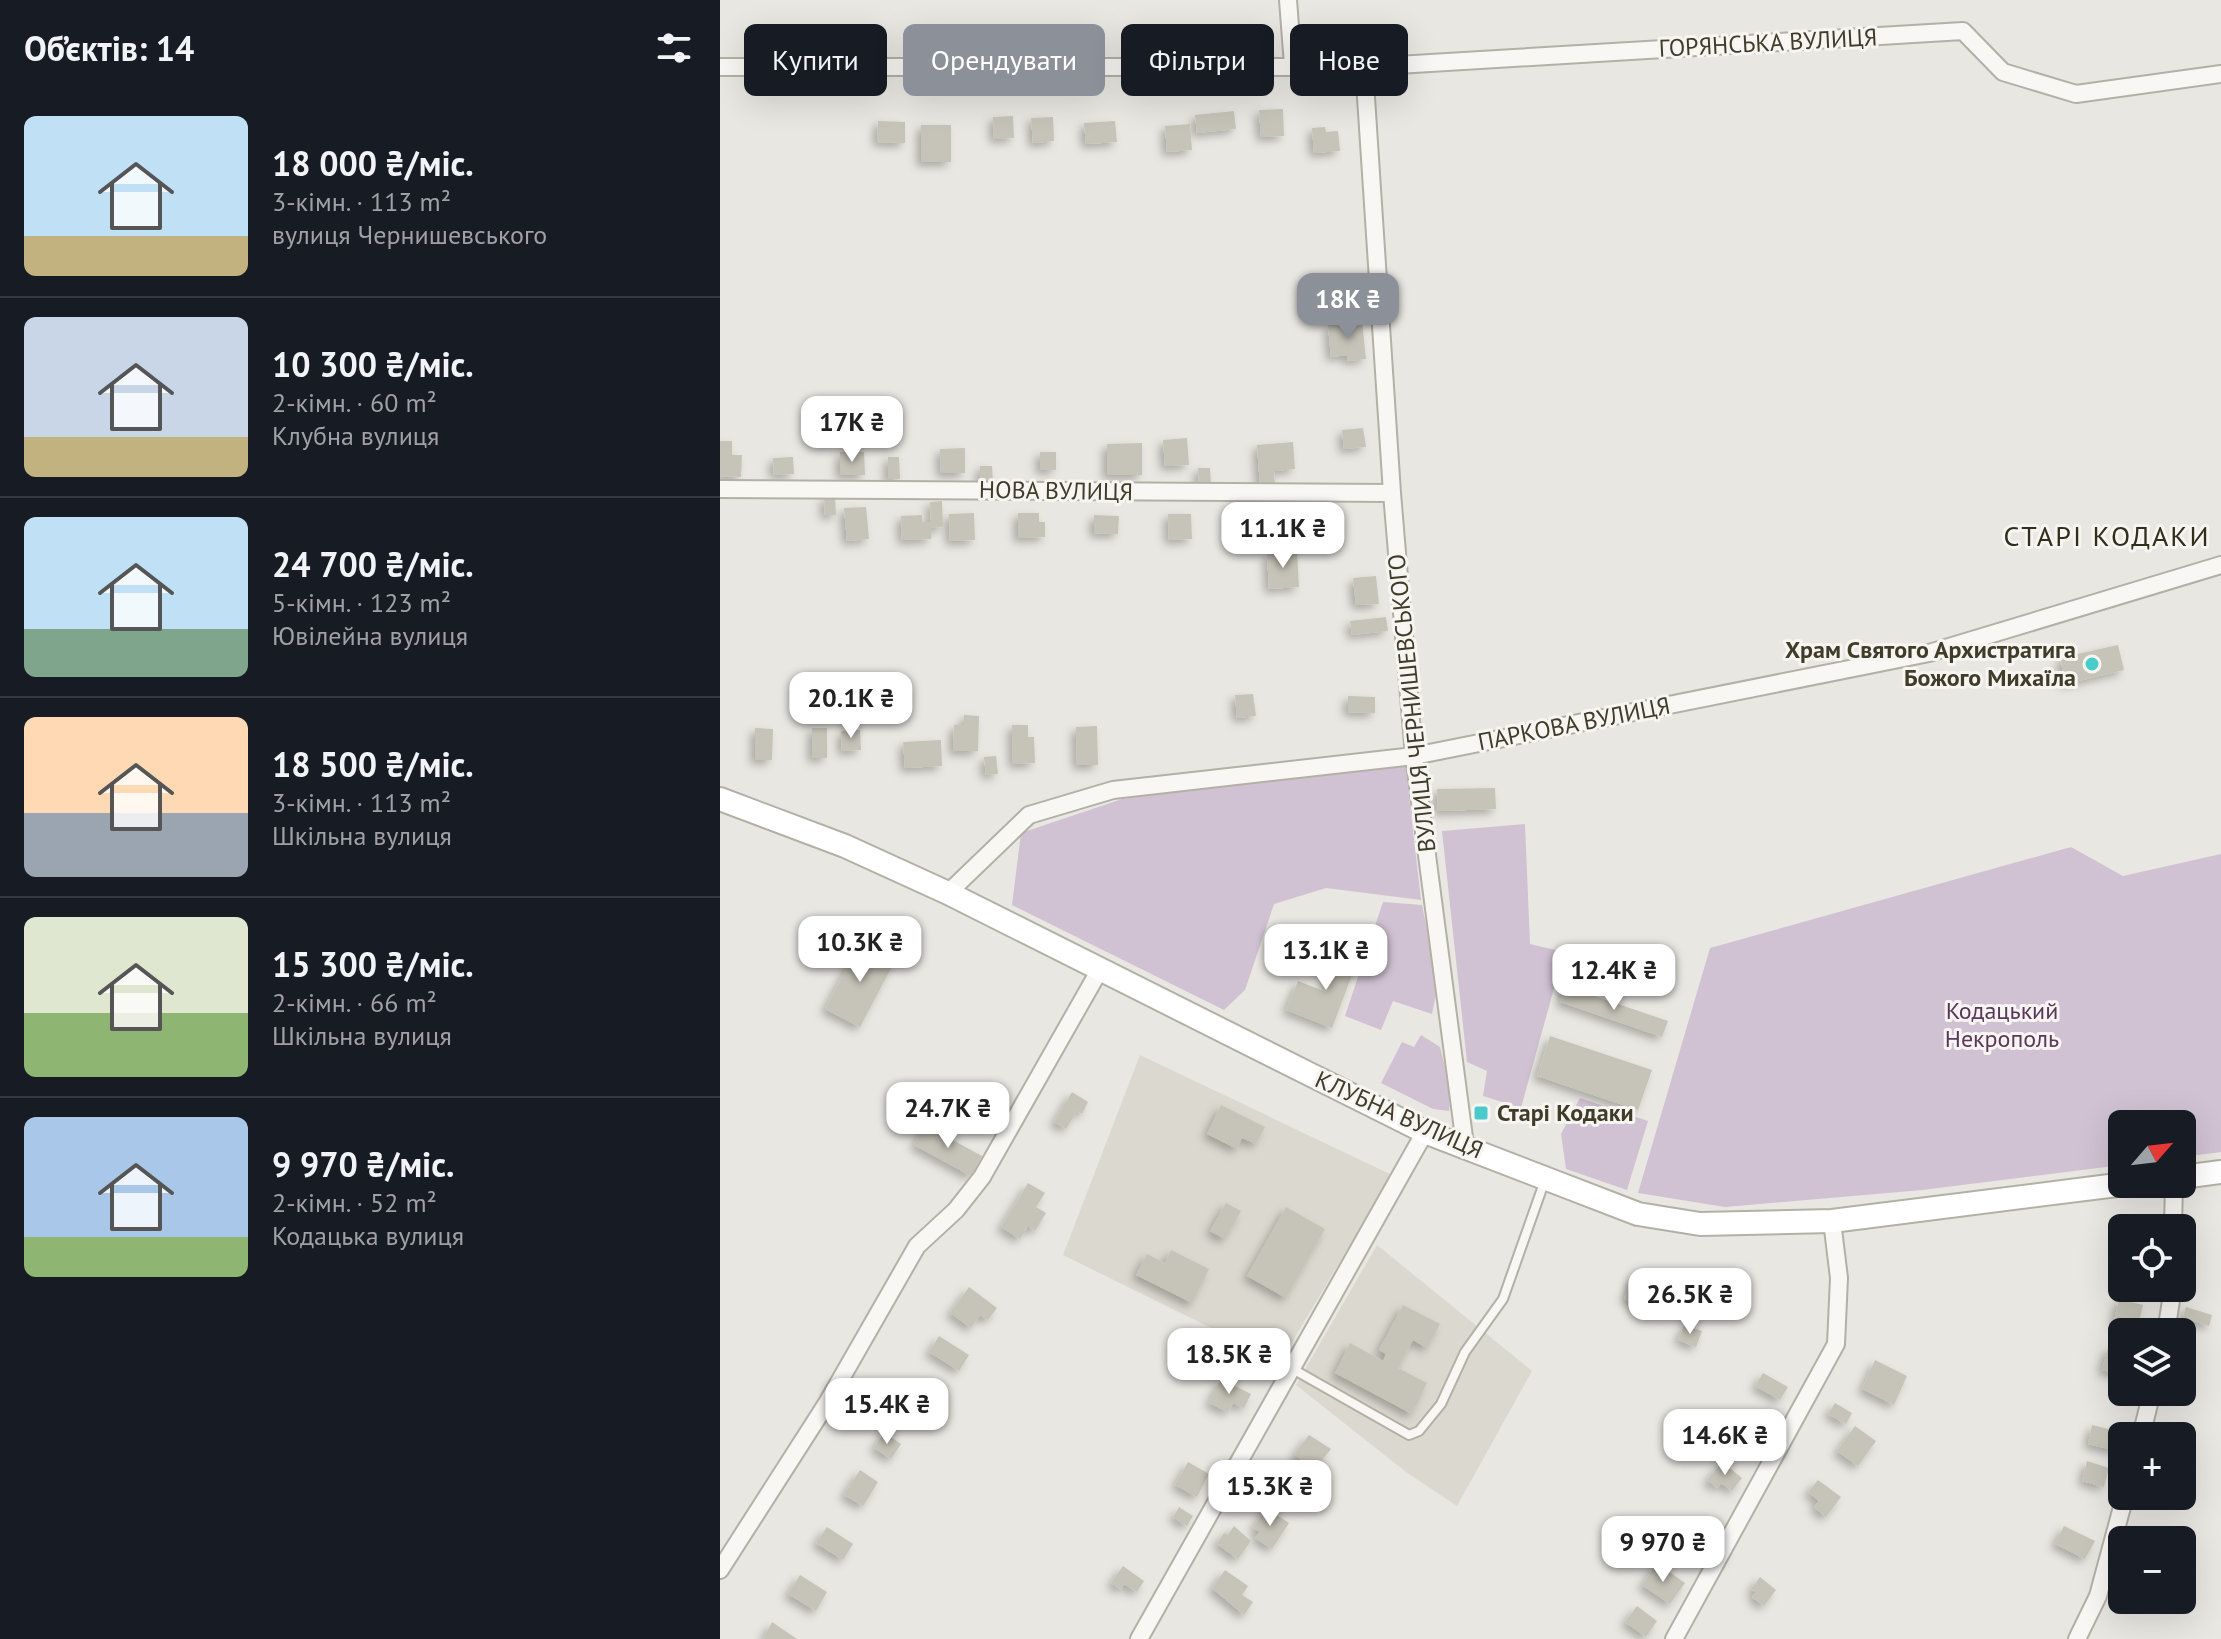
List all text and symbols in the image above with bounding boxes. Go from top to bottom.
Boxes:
street label: ГОРЯНСЬКА ВУЛИЦЯ [1658,21,1878,64]
chip: Купити [744,24,887,96]
chip: Орендувати [903,24,1105,96]
chip: Фільтри [1121,24,1274,96]
chip: Нове [1290,24,1408,96]
text: Об’єктів: 14 [24,26,194,70]
icon: filters [652,26,696,70]
text: 18 000 ₴/міс. [272,141,474,185]
icon: home [88,148,184,244]
text: 3-кімн. · 113 m² [272,185,451,218]
text: вулиця Чернишевського [272,218,547,251]
pin: 18K ₴ [1292,273,1404,341]
text: 18K ₴ [1315,282,1381,315]
text: 10 300 ₴/міс. [272,342,474,386]
icon: home [88,349,184,445]
text: 2-кімн. · 60 m² [272,386,437,419]
pin: 17K ₴ [796,396,908,464]
text: 17K ₴ [819,405,885,438]
text: Клубна вулиця [272,419,439,452]
street label: НОВА ВУЛИЦЯ [979,474,1133,507]
pin: 11.1K ₴ [1209,502,1357,570]
text: 11.1K ₴ [1239,511,1327,544]
district label: СТАРІ КОДАКИ [2004,517,2210,554]
text: 24 700 ₴/міс. [272,542,474,586]
icon: home [88,549,184,645]
street label: ВУЛИЦЯ ЧЕРНИШЕВСЬКОГО [1380,552,1443,854]
text: 5-кімн. · 123 m² [272,586,451,619]
text: Ювілейна вулиця [272,619,468,652]
place label: Храм Святого Архистратига Божого Михаїла [1785,634,2076,693]
marker: Храм Святого Архистратига Божого Михаїла [2083,655,2101,673]
pin: 20.1K ₴ [777,672,925,740]
text: 20.1K ₴ [807,681,895,714]
street label: ПАРКОВА ВУЛИЦЯ [1475,690,1673,757]
text: 18 500 ₴/міс. [272,742,474,786]
icon: home [88,749,184,845]
text: 3-кімн. · 113 m² [272,786,451,819]
text: Шкільна вулиця [272,819,452,852]
pin: 10.3K ₴ [786,916,934,984]
pin: 13.1K ₴ [1252,924,1400,992]
text: 10.3K ₴ [816,925,904,958]
text: 13.1K ₴ [1282,933,1370,966]
text: 15 300 ₴/міс. [272,942,474,986]
pin: 12.4K ₴ [1540,944,1688,1012]
icon: home [88,949,184,1045]
text: 12.4K ₴ [1570,953,1658,986]
text: 2-кімн. · 66 m² [272,986,437,1019]
park label: Кодацький Некрополь [1945,995,2059,1054]
text: Шкільна вулиця [272,1019,452,1052]
street label: КЛУБНА ВУЛИЦЯ [1310,1064,1488,1165]
pin: 24.7K ₴ [874,1082,1022,1150]
text: 24.7K ₴ [904,1091,992,1124]
place label: Старі Кодаки [1497,1097,1633,1128]
marker: Старі Кодаки [1472,1104,1490,1122]
north arrow [2108,1110,2196,1198]
map controls [2108,1110,2196,1614]
text: 9 970 ₴/міс. [272,1142,454,1186]
icon: home [88,1149,184,1245]
text: 2-кімн. · 52 m² [272,1186,437,1219]
button: locate [2108,1214,2196,1302]
text: Кодацька вулиця [272,1219,464,1252]
pin: 26.5K ₴ [1616,1268,1764,1336]
text: 26.5K ₴ [1646,1277,1734,1310]
button: layers [2108,1318,2196,1406]
pin: 18.5K ₴ [1155,1328,1303,1396]
text: 18.5K ₴ [1185,1337,1273,1370]
pin: 15.4K ₴ [813,1378,961,1446]
text: 15.4K ₴ [843,1387,931,1420]
pin: 14.6K ₴ [1651,1409,1799,1477]
text: 14.6K ₴ [1681,1418,1769,1451]
button: + [2108,1422,2196,1510]
pin: 15.3K ₴ [1196,1460,1344,1528]
text: 15.3K ₴ [1226,1469,1314,1502]
pin: 9 970 ₴ [1589,1516,1737,1584]
text: 9 970 ₴ [1620,1525,1706,1558]
button: − [2108,1526,2196,1614]

